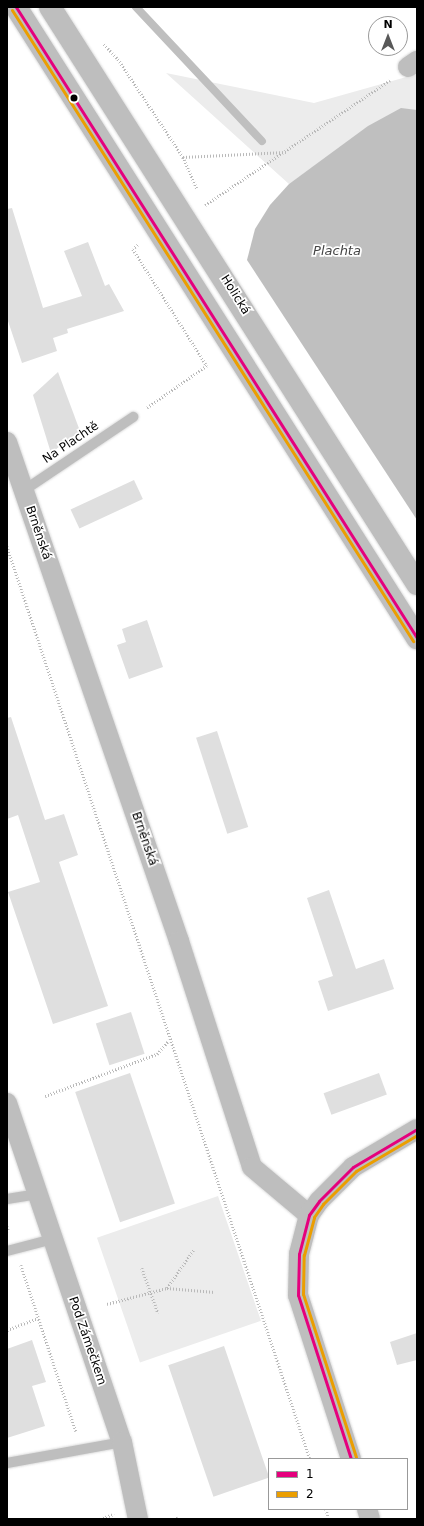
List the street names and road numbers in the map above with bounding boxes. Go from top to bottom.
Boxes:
street label: Holická [217,273,253,317]
street label: Na Plachtě [40,419,102,467]
street label: Brněnská [22,504,54,562]
street label: Brněnská [128,810,160,868]
street label: Pod Zámečkem [65,1295,109,1387]

